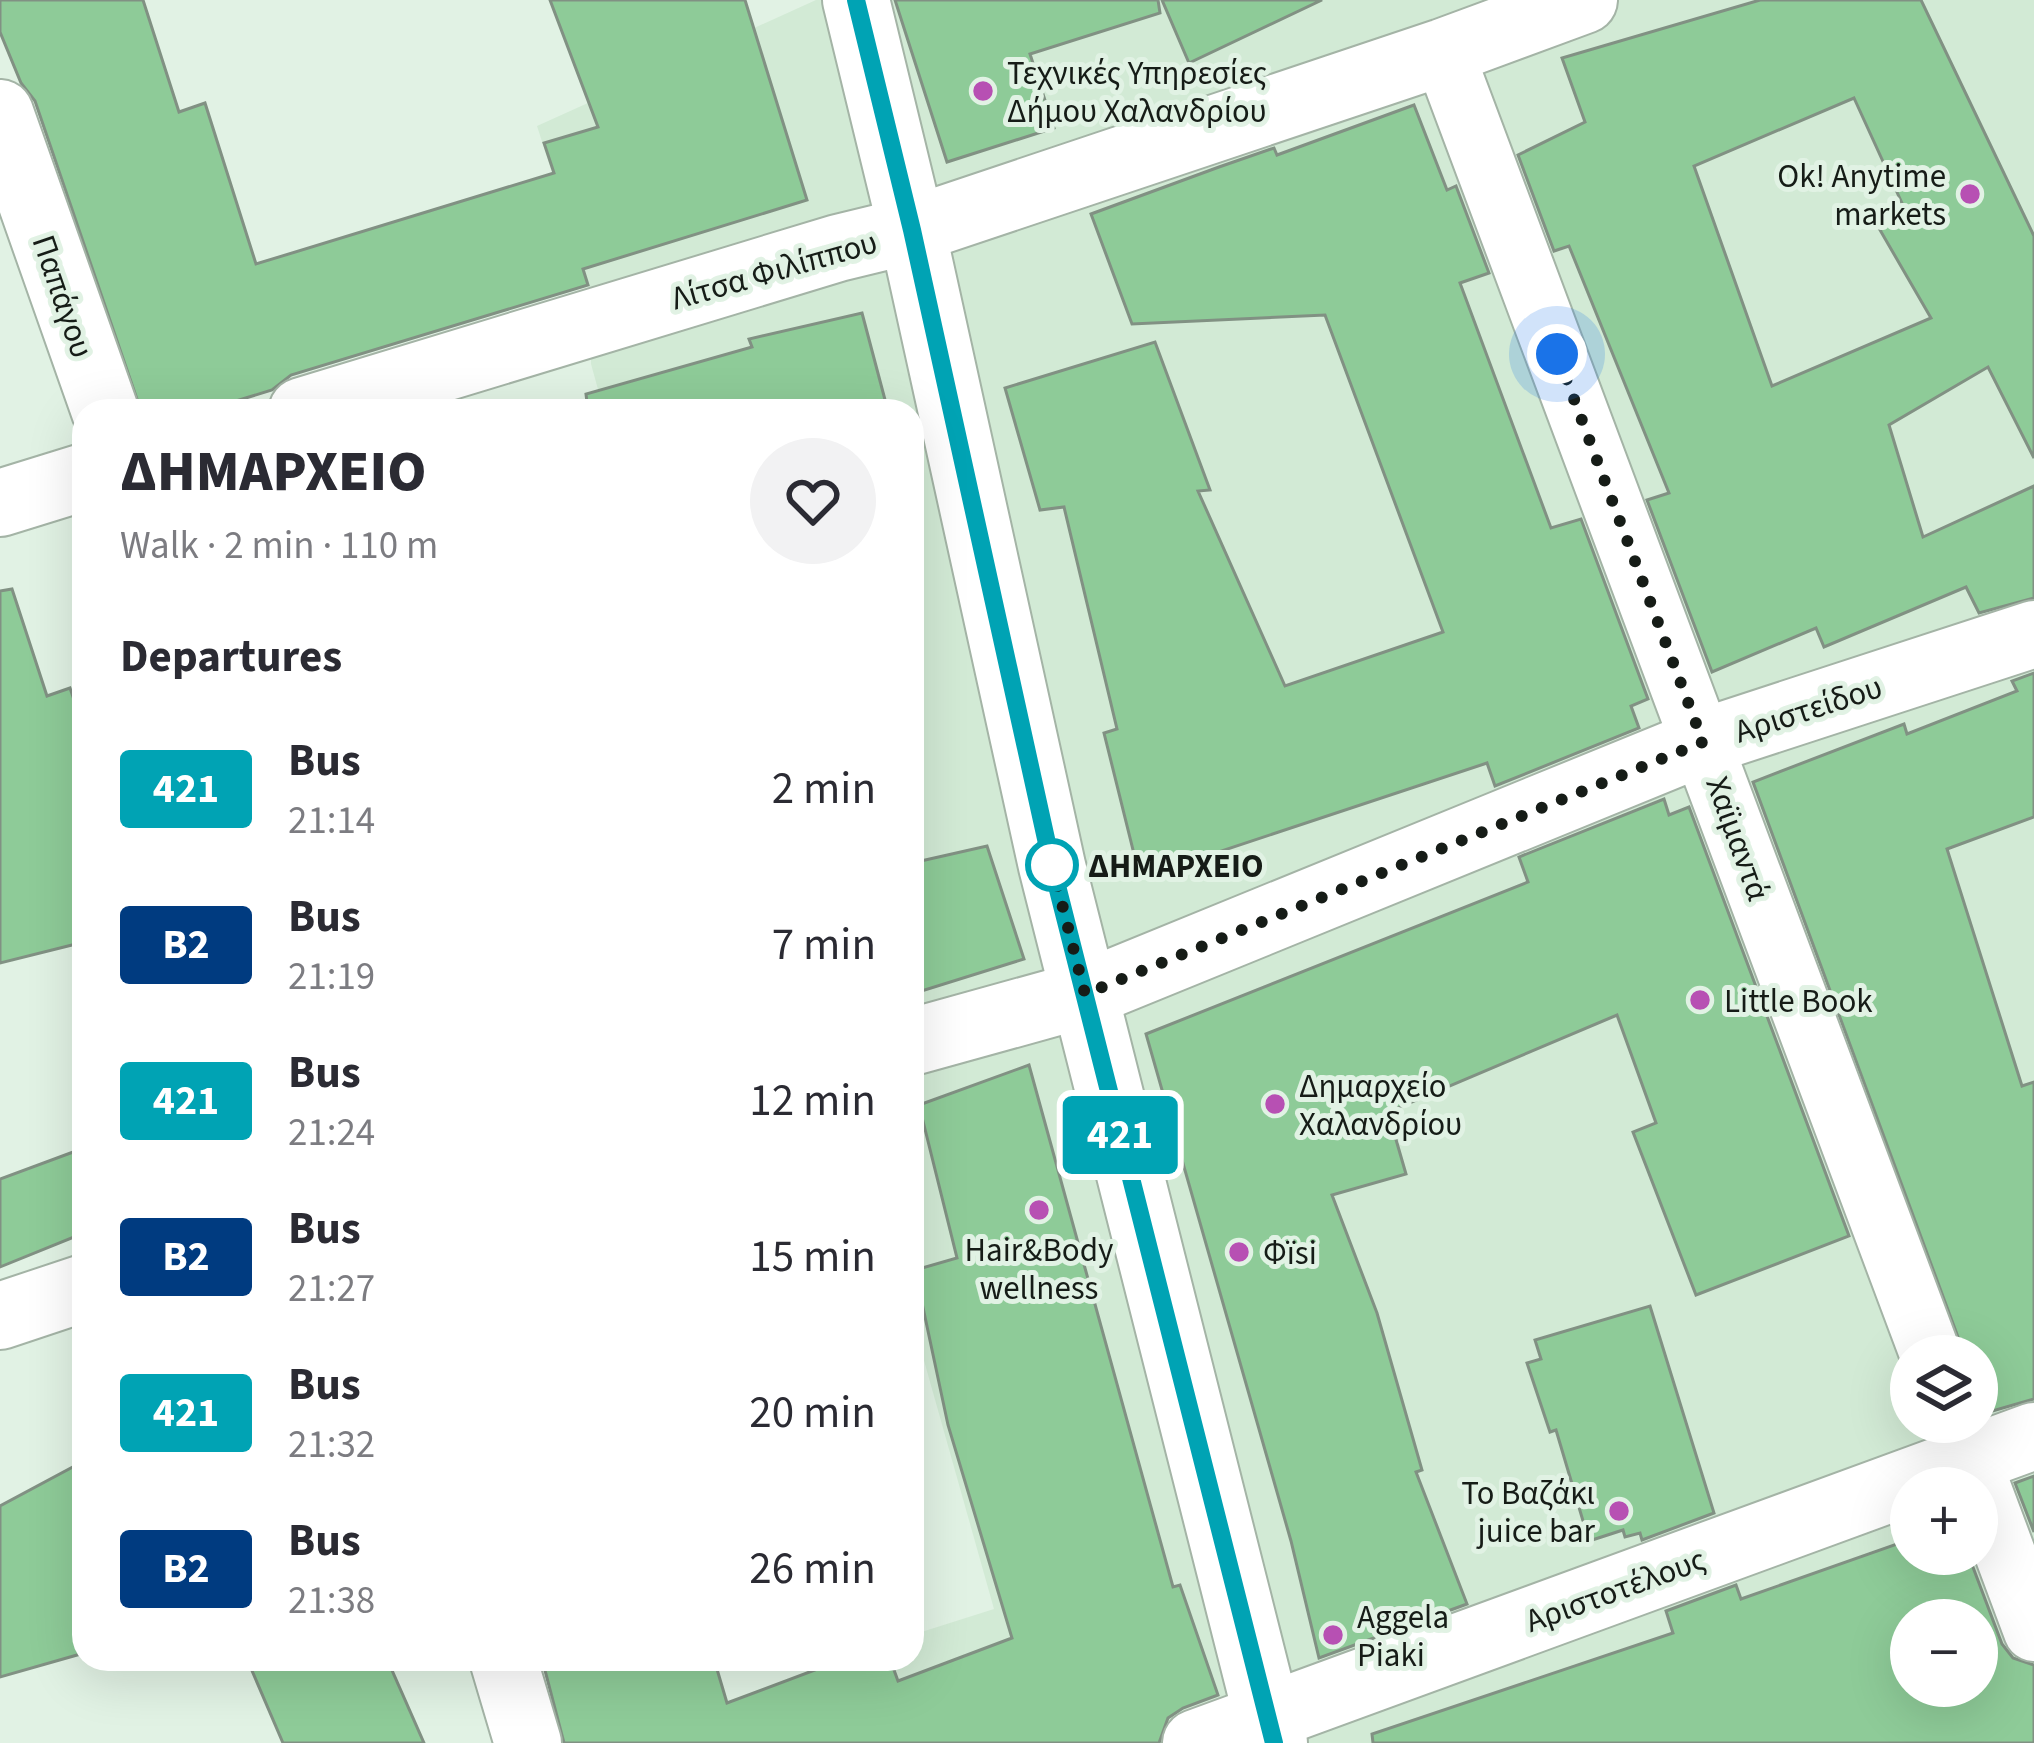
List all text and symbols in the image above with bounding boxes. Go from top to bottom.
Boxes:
place label: Τεχνικές Υπηρεσίες Δήμου Χαλανδρίου [1007,50,1267,135]
marker: Τεχνικές Υπηρεσίες Δήμου Χαλανδρίου [970,78,996,104]
place label: Ok! Anytime markets [1777,153,1946,238]
marker: Ok! Anytime markets [1957,181,1983,207]
street label: Λίτσα Φιλίππου [666,219,883,322]
street label: Παπάγου [20,229,105,364]
your location [1527,324,1587,384]
text: ΔΗΜΑΡΧΕΙΟ [120,432,426,513]
button: heart [750,438,876,564]
text: Walk · 2 min · 110 m [120,518,438,574]
text: Departures [120,625,342,689]
street label: Αριστείδου [1729,663,1888,755]
text: Bus [288,729,361,793]
text: 2 min [772,757,876,821]
text: 421 [153,759,219,819]
street label: Χαϊμαντά [1693,770,1782,908]
text: 21:14 [288,793,375,849]
marker: ΔΗΜΑΡΧΕΙΟ [1027,840,1077,890]
place label: ΔΗΜΑΡΧΕΙΟ [1088,843,1263,890]
text: Bus [288,885,361,949]
text: 7 min [772,913,876,977]
text: Β2 [162,915,210,975]
text: 21:19 [288,949,375,1005]
place label: Little Book [1724,978,1873,1025]
marker: Little Book [1687,987,1713,1013]
text: Bus [288,1041,361,1105]
place label: Δημαρχείο Χαλανδρίου [1299,1063,1462,1148]
text: 12 min [749,1069,876,1133]
text: 421 [153,1071,219,1131]
marker: Δημαρχείο Χαλανδρίου [1262,1091,1288,1117]
line badge: 421 [1051,1096,1189,1174]
text: 21:24 [288,1105,375,1161]
text: 421 [1087,1105,1153,1165]
text: Bus [288,1197,361,1261]
marker: Hair&Body wellness [1026,1197,1052,1223]
text: 15 min [749,1225,876,1289]
text: Β2 [162,1227,210,1287]
place label: Hair&Body wellness [965,1227,1114,1312]
place label: Φïsi [1263,1230,1317,1277]
marker: Φïsi [1226,1239,1252,1265]
text: 21:27 [288,1261,375,1317]
map controls [1890,1335,1998,1707]
button: layers [1890,1335,1998,1443]
text: Bus [288,1353,361,1417]
text: 20 min [749,1381,876,1445]
text: 421 [153,1383,219,1443]
text: 21:32 [288,1417,375,1473]
button: + [1890,1467,1998,1575]
place label: Το Βαζάκι juice bar [1461,1470,1596,1555]
marker: Το Βαζάκι juice bar [1606,1498,1632,1524]
text: Bus [288,1509,361,1573]
street label: Αριστοτέλους [1519,1536,1712,1645]
text: 26 min [749,1537,876,1601]
text: Β2 [162,1539,210,1599]
text: 21:38 [288,1573,375,1629]
place label: Aggela Piaki [1357,1594,1449,1679]
button: − [1890,1599,1998,1707]
marker: Aggela Piaki [1320,1622,1346,1648]

